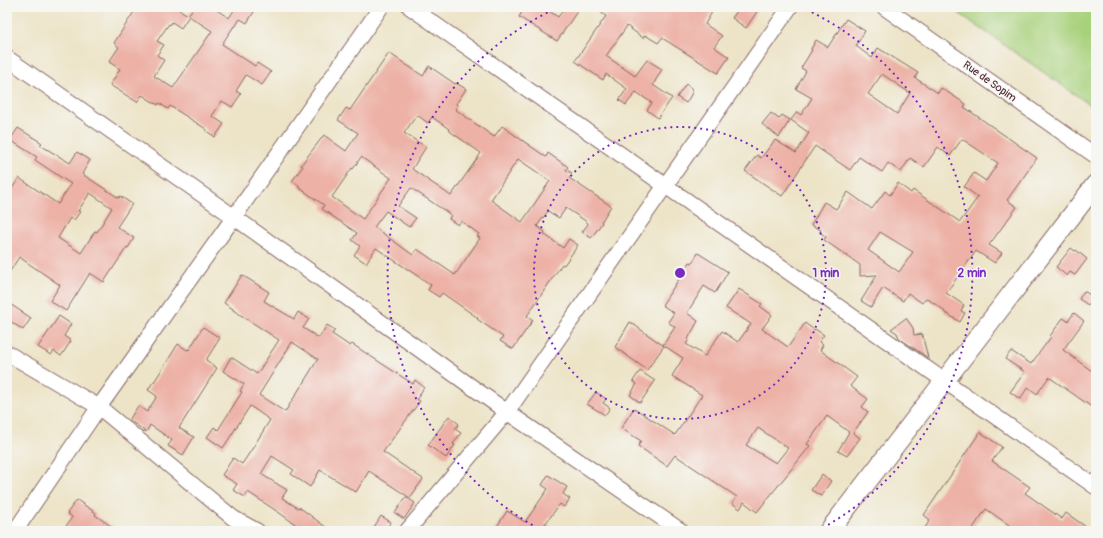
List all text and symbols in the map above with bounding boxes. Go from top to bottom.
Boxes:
street label: Rue de Sopim [961,58,1019,105]
centre of rings [673,266,687,280]
text: 1 min [813,266,840,281]
text: 2 min [958,266,987,281]

